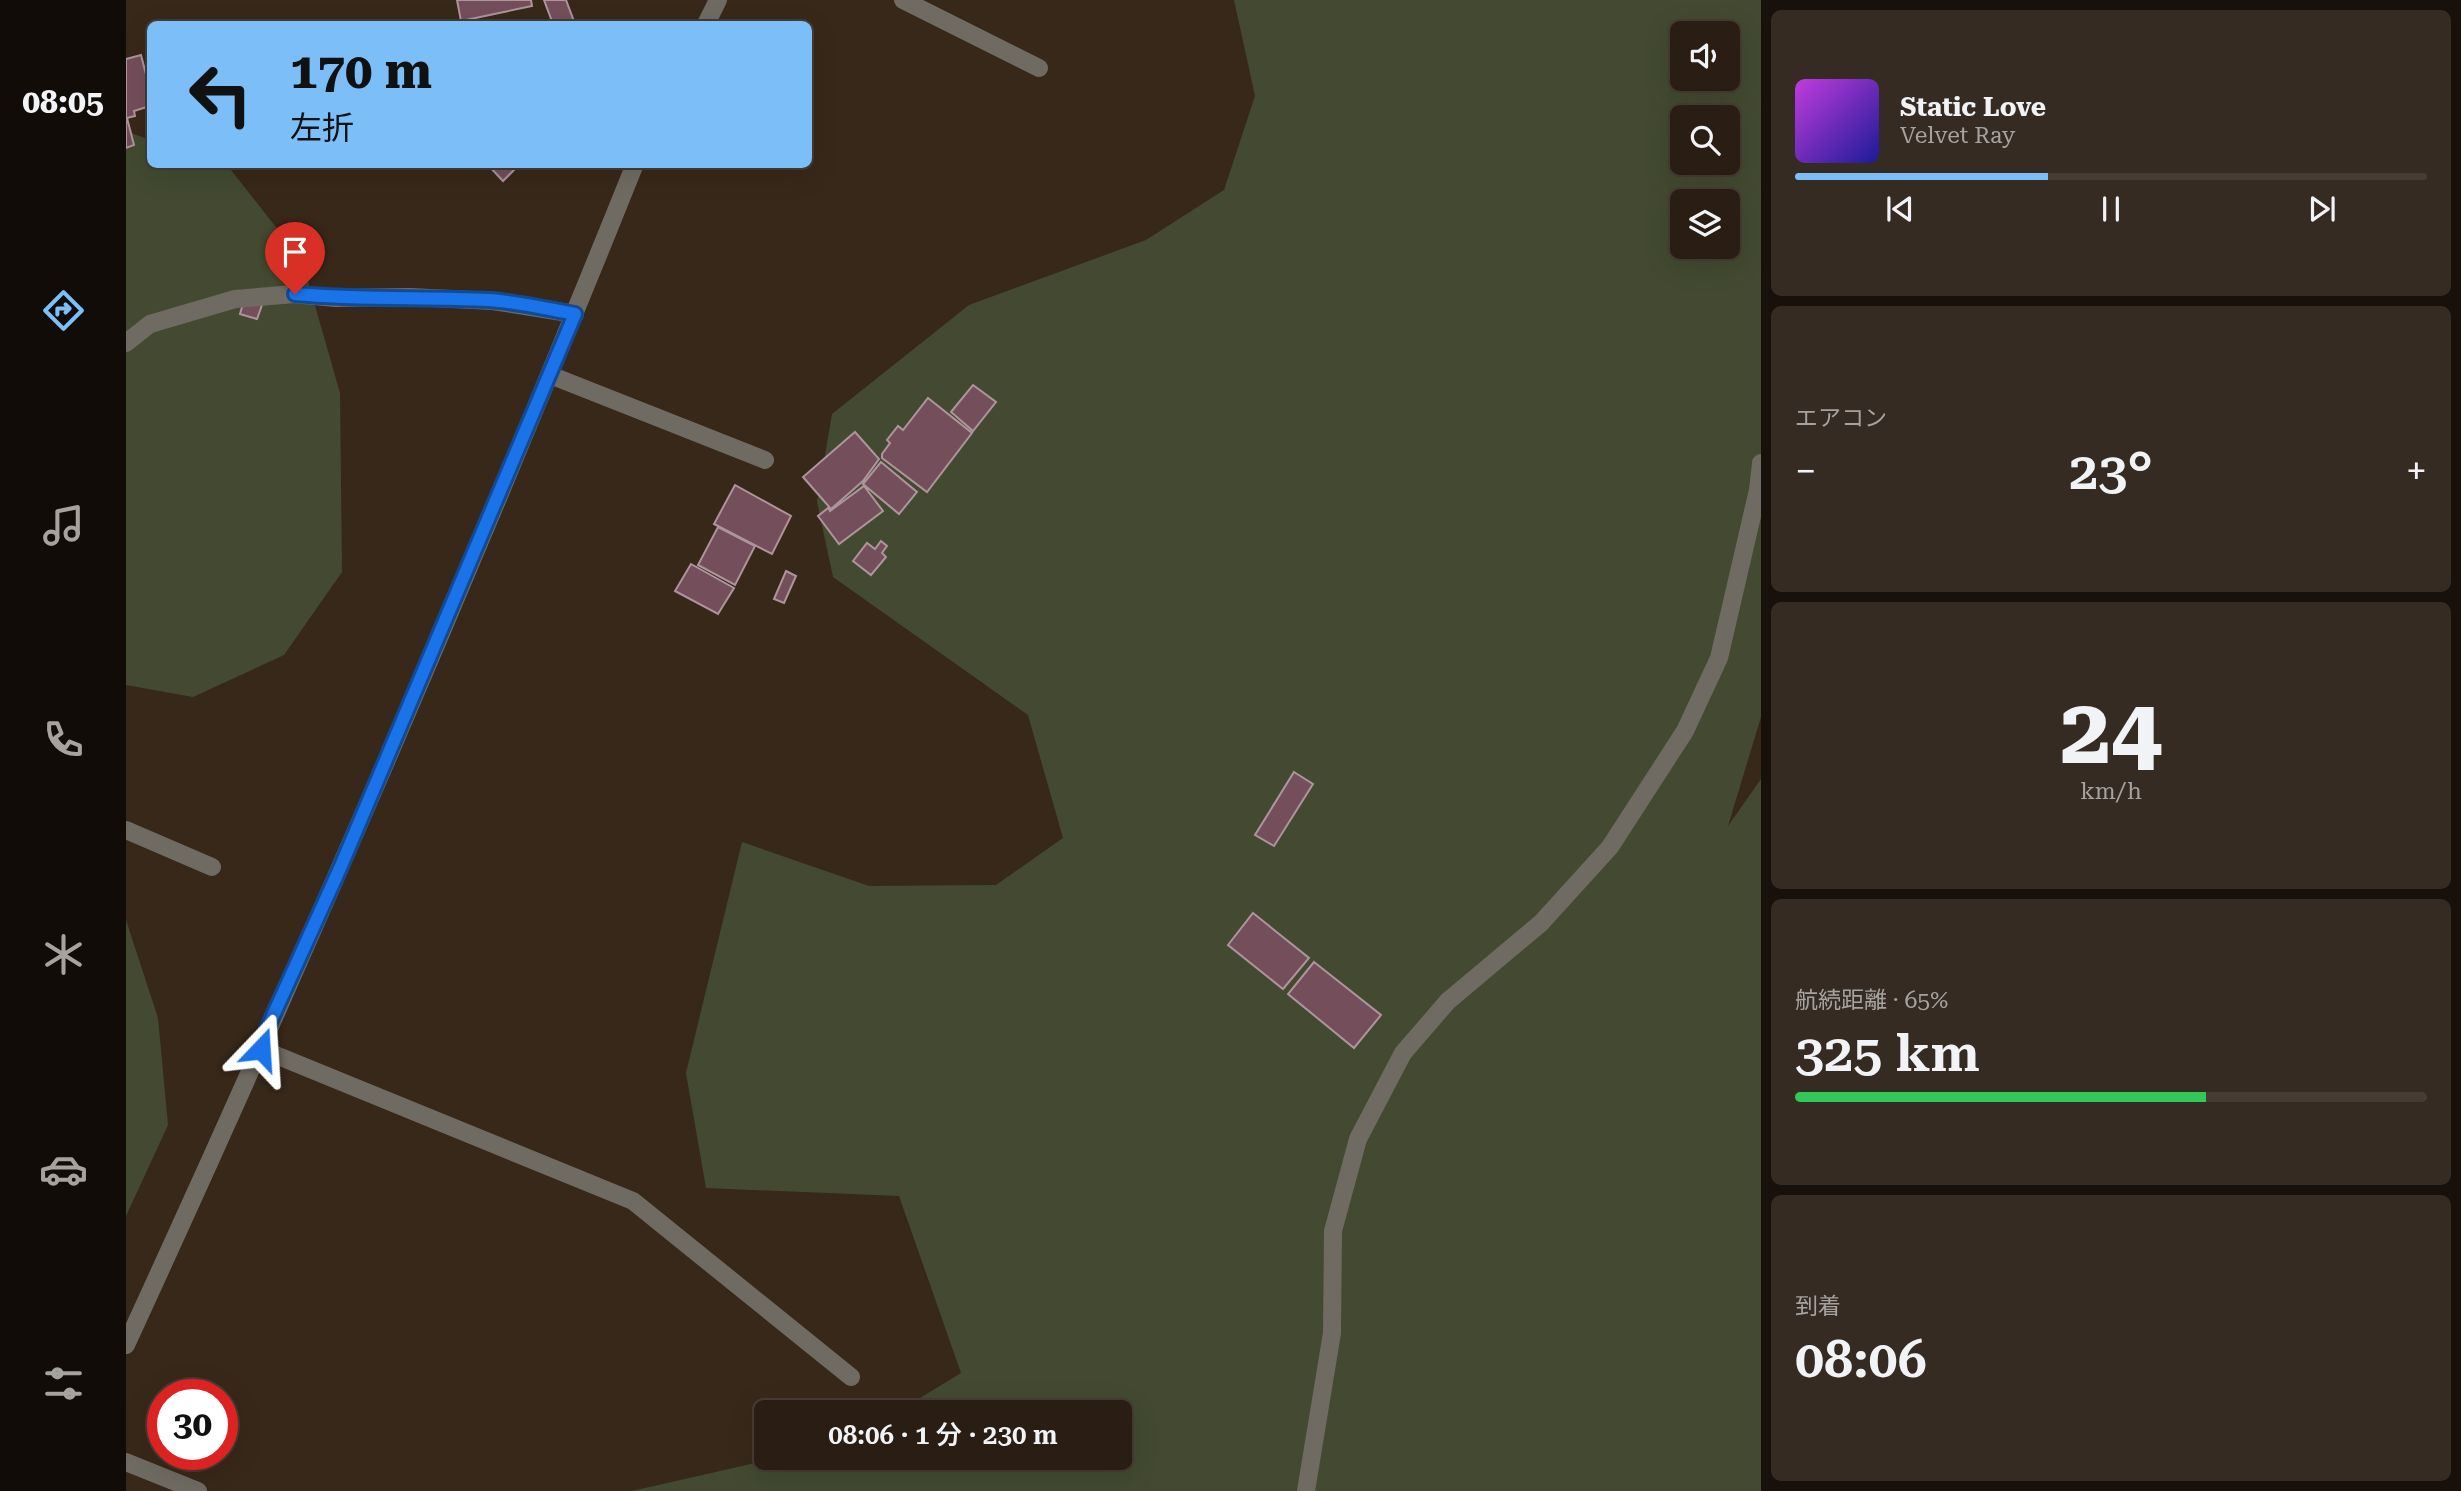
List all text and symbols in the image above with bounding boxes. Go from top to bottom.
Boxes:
map controls [1670,21,1740,259]
button: sound [1670,21,1740,91]
text: 170 m [290,43,432,100]
icon: left [175,49,266,140]
text: 08:05 [22,83,104,121]
text: Static Love [1900,92,2046,122]
button: search [1670,105,1740,175]
text: 左折 [290,109,354,147]
text: Velvet Ray [1900,122,2015,149]
button: layers [1670,189,1740,259]
icon: previous [1881,190,1919,228]
icon: pause [2092,190,2130,228]
icon: next [2303,190,2341,228]
pin [265,222,325,294]
icon: arrive [276,233,314,271]
icon: directions [39,286,88,335]
text: エアコン [1795,405,1887,432]
text: 23° [2069,441,2153,502]
text: − [1795,449,1816,493]
text: + [2406,449,2427,493]
icon: music [39,501,88,550]
text: 24 [2060,679,2162,785]
icon: phone [39,715,88,764]
text: km/h [2080,778,2142,805]
icon: climate [39,930,88,979]
text: 航続距離 · 65% [1795,987,1948,1014]
position arrow [224,1012,298,1086]
text: 325 km [1795,1023,1980,1084]
icon: car [39,1145,88,1194]
text: 到着 [1795,1293,1841,1320]
text: 08:06 [1795,1329,1927,1390]
icon: filters [39,1359,88,1408]
speed limit sign: 30 [147,1379,238,1470]
text: 08:06 · 1 分 · 230 m [828,1420,1058,1450]

